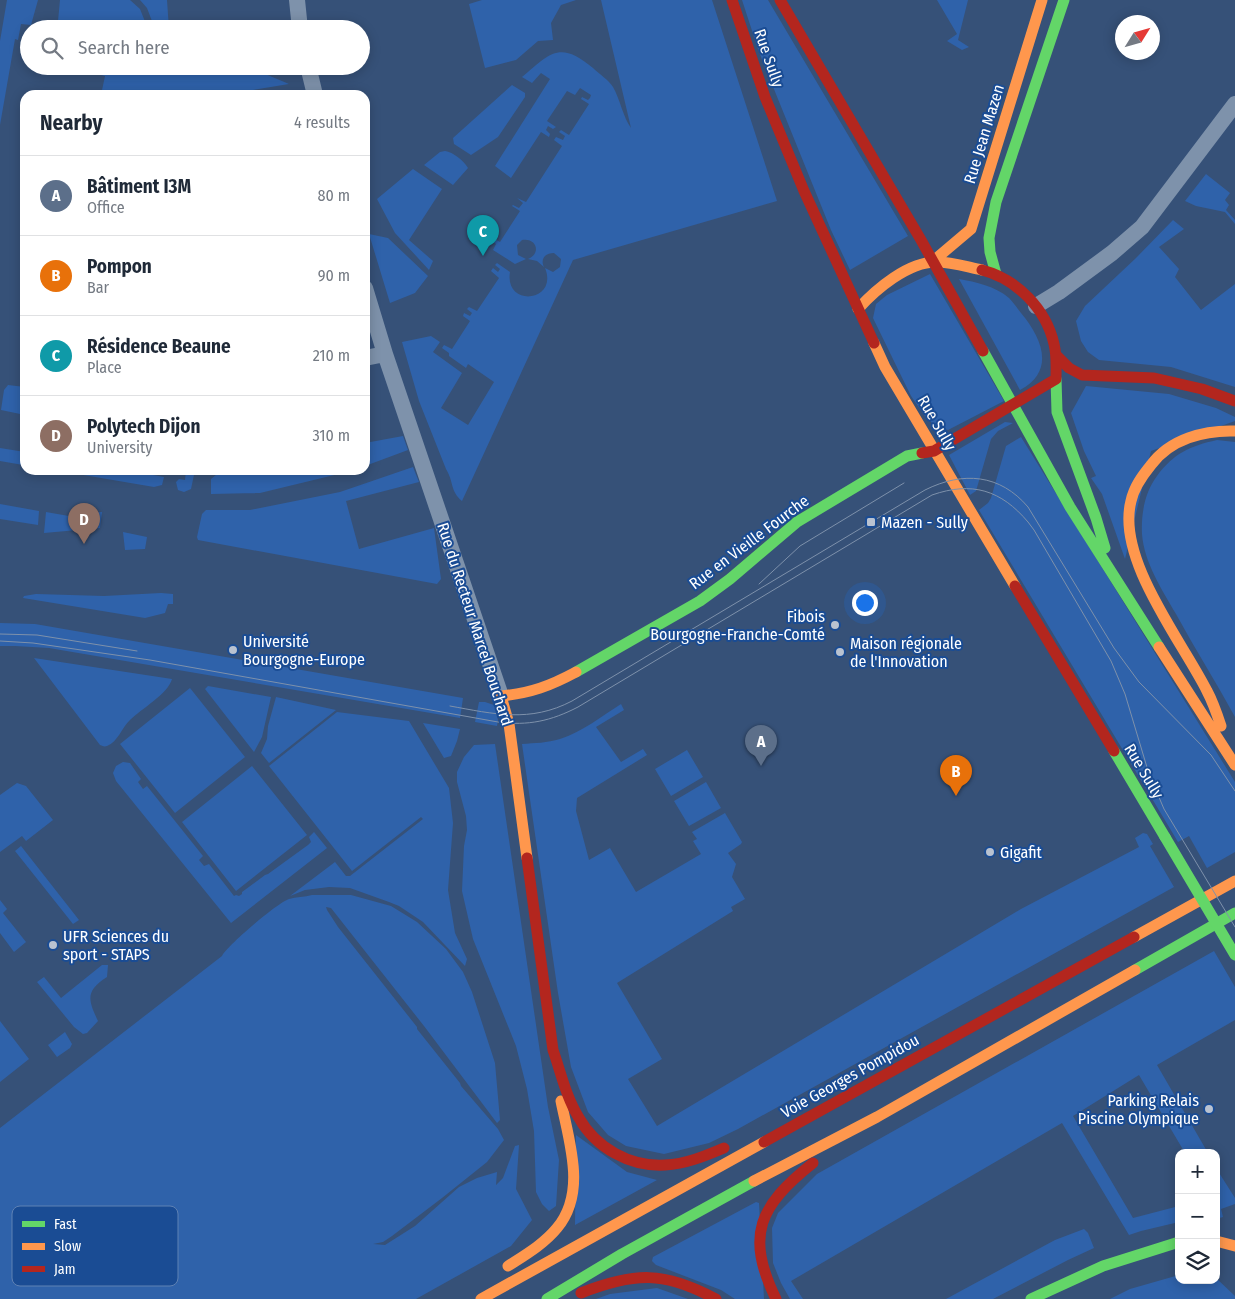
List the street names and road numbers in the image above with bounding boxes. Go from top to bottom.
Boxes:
street label: Rue Sully [750,26,788,91]
street label: Rue Jean Mazen [960,82,1008,186]
street label: Rue Sully [914,392,961,455]
street label: Rue en Vieille Fourche [686,491,813,593]
street label: Rue du Recteur Marcel Bouchard [433,520,517,728]
street label: Rue Sully [1120,740,1168,803]
street label: Voie Georges Pompidou [778,1030,922,1122]

